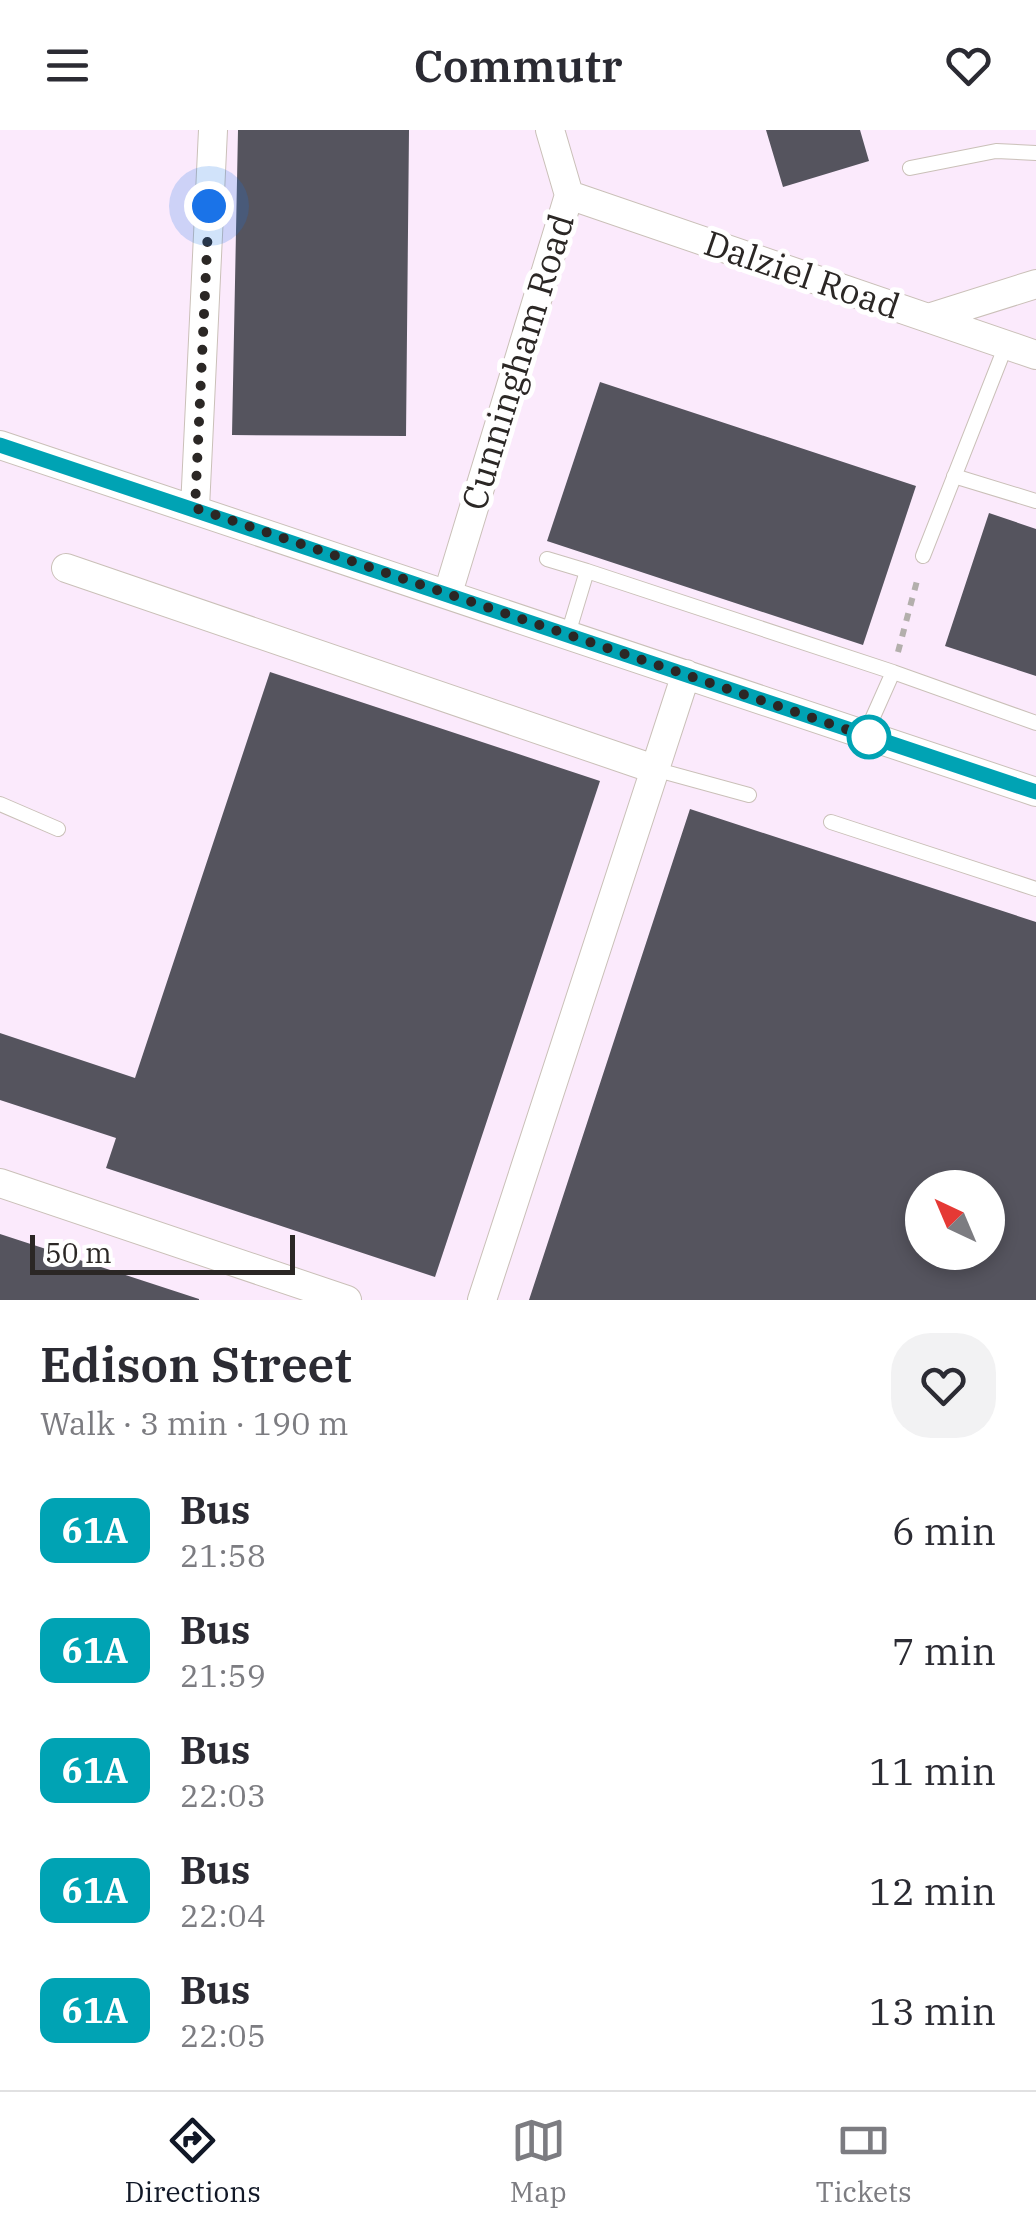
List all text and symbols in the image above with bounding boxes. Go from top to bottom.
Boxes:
text: Commutr [414,36,622,94]
icon: menu [40,38,95,93]
icon: heart [941,38,996,93]
your location [184,181,234,231]
street label: Cunningham Road [450,208,584,515]
street label: Dalziel Road [698,219,906,329]
unlabelled marker [848,716,890,758]
north arrow [905,1170,1005,1270]
map controls [905,1170,1005,1270]
scale bar [30,1230,295,1274]
text: 50 m [45,1234,112,1271]
text: Edison Street [40,1333,352,1395]
button: heart [891,1333,996,1438]
text: Walk · 3 min · 190 m [40,1402,348,1444]
text: Bus [180,1485,250,1534]
text: 6 min [892,1506,996,1555]
text: 61A [62,1507,128,1553]
text: 21:58 [180,1534,266,1576]
text: Bus [180,1605,250,1654]
text: 7 min [892,1626,996,1675]
text: 61A [62,1627,128,1673]
text: 21:59 [180,1654,266,1696]
text: Bus [180,1725,250,1774]
text: 11 min [869,1746,996,1795]
text: 61A [62,1747,128,1793]
text: 22:03 [180,1774,266,1816]
text: Bus [180,1845,250,1894]
text: 12 min [869,1866,996,1915]
text: 61A [62,1867,128,1913]
text: 22:04 [180,1894,266,1936]
text: Bus [180,1965,250,2014]
text: 13 min [869,1986,996,2035]
text: 61A [62,1987,128,2033]
text: 22:05 [180,2014,266,2056]
tab: Directions [124,2113,261,2210]
tab: Map [510,2113,567,2210]
tab: Tickets [816,2113,912,2210]

